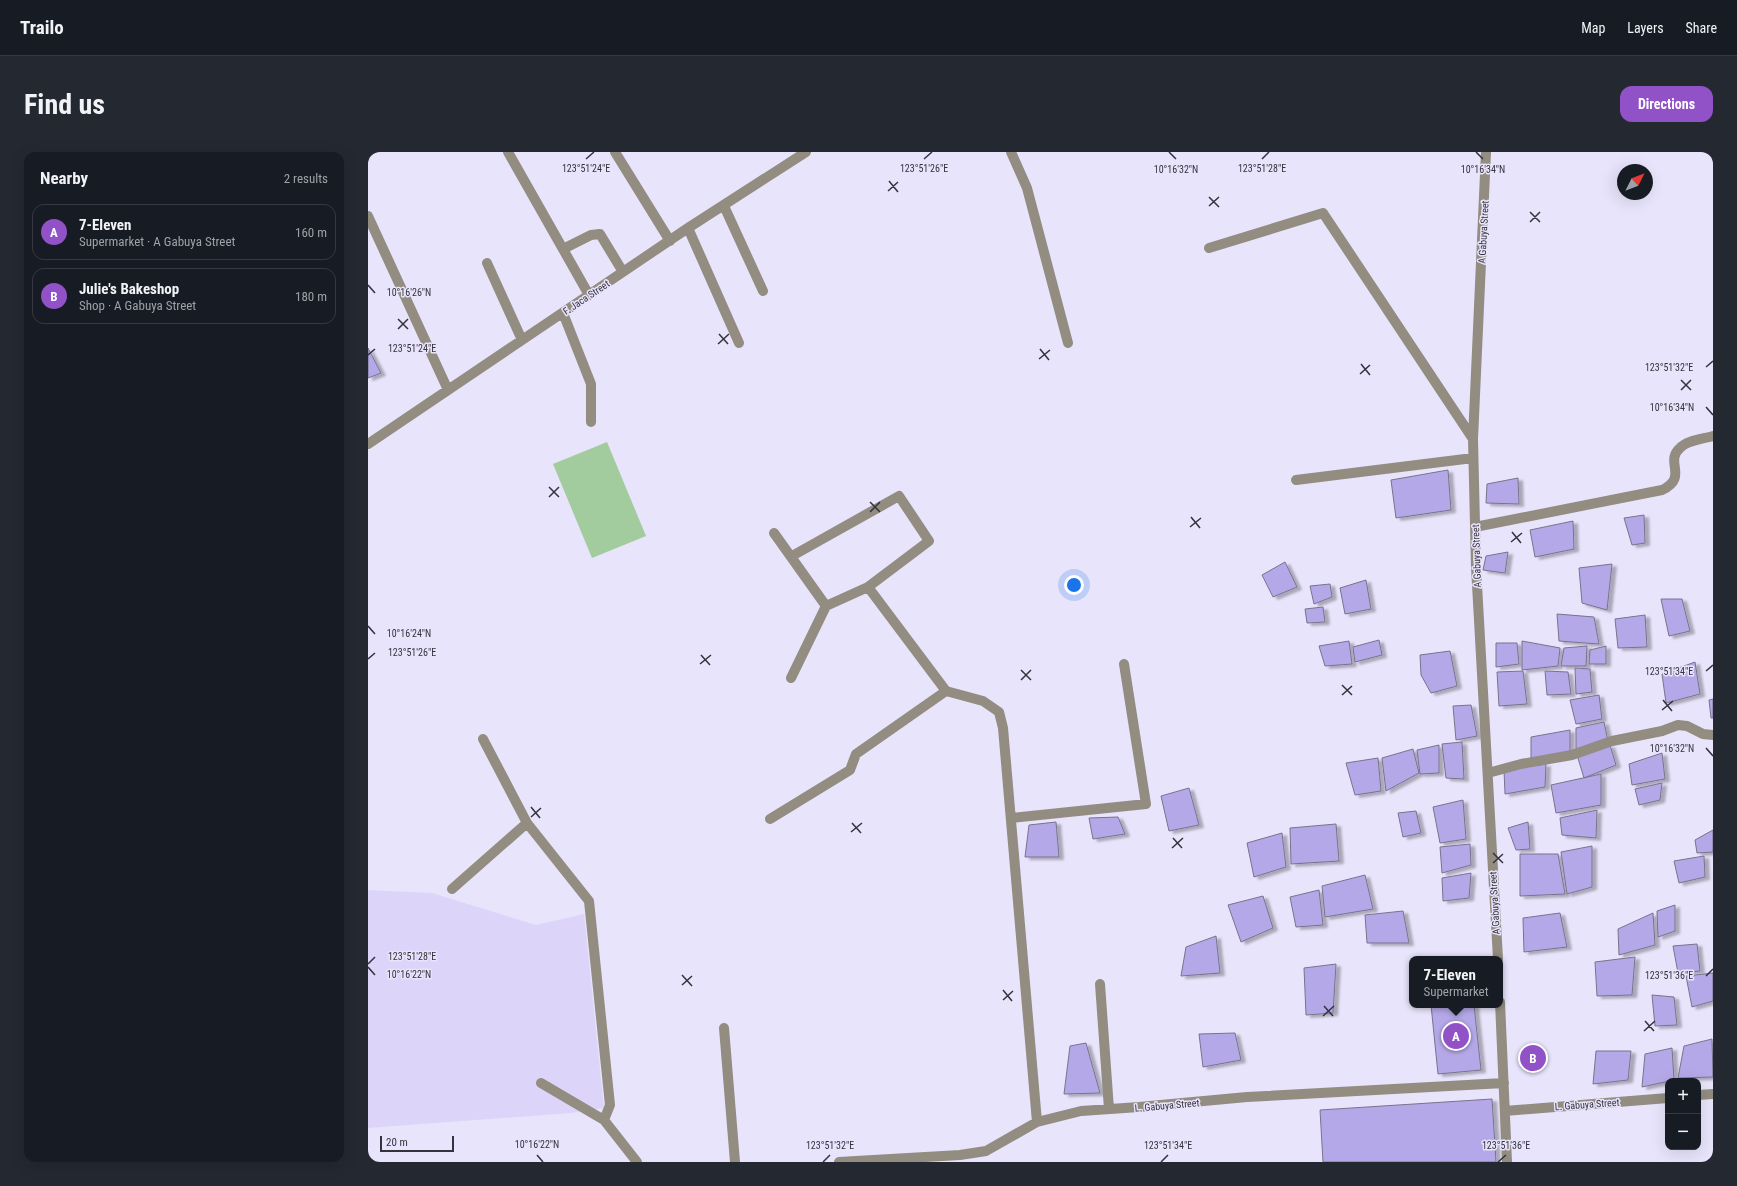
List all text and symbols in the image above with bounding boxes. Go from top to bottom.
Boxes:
text: Trailo [20,16,64,39]
text: Map [1581,20,1605,36]
text: Layers [1627,20,1664,36]
text: Share [1686,20,1717,36]
button: Directions [1620,86,1713,122]
text: Find us [24,88,105,121]
text: 123°51'24"E [562,163,610,174]
text: 123°51'26"E [900,163,948,174]
text: 123°51'28"E [1238,163,1286,174]
text: 10°16'32"N [1154,164,1198,175]
text: 10°16'34"N [1461,164,1505,175]
north arrow [1617,164,1653,200]
text: Nearby [40,168,88,188]
text: 2 results [284,171,328,186]
street label: A Gabuya Street [1476,200,1491,264]
text: 7-Eleven [79,216,131,234]
text: A [50,225,58,240]
text: 160 m [295,225,327,240]
text: Supermarket · A Gabuya Street [79,234,235,249]
street label: F. Jaca Street [561,278,612,317]
text: Julie's Bakeshop [79,280,179,298]
text: 10°16'26"N [387,287,431,298]
text: B [50,289,58,304]
text: 180 m [295,289,327,304]
text: Shop · A Gabuya Street [79,298,196,313]
text: 123°51'24"E [388,343,436,354]
text: 123°51'32"E [1645,362,1693,373]
text: 10°16'34"N [1650,402,1694,413]
street label: A Gabuya Street [1470,524,1483,588]
your location [1064,575,1084,595]
text: 10°16'24"N [387,628,431,639]
text: 123°51'26"E [388,647,436,658]
text: 123°51'34"E [1645,666,1693,677]
text: 10°16'32"N [1650,743,1694,754]
street label: A Gabuya Street [1487,871,1502,935]
text: 123°51'28"E [388,951,436,962]
popup [1409,956,1503,1008]
text: 7-Eleven [1423,966,1476,984]
text: 10°16'22"N [387,969,431,980]
text: 123°51'36"E [1645,970,1693,981]
text: Supermarket [1423,984,1489,999]
pin: A [1443,1021,1469,1051]
pin: B [1520,1043,1546,1073]
map controls [1665,1078,1701,1150]
button: + [1665,1078,1701,1114]
street label: L. Gabuya Street [1134,1097,1200,1114]
street label: L. Gabuya Street [1554,1097,1620,1112]
button: − [1665,1114,1701,1150]
scale bar [380,1134,454,1153]
text: 20 m [386,1136,408,1149]
text: 10°16'22"N [515,1139,559,1150]
text: 123°51'32"E [806,1140,854,1151]
text: 123°51'34"E [1144,1140,1192,1151]
text: 123°51'36"E [1482,1140,1530,1151]

